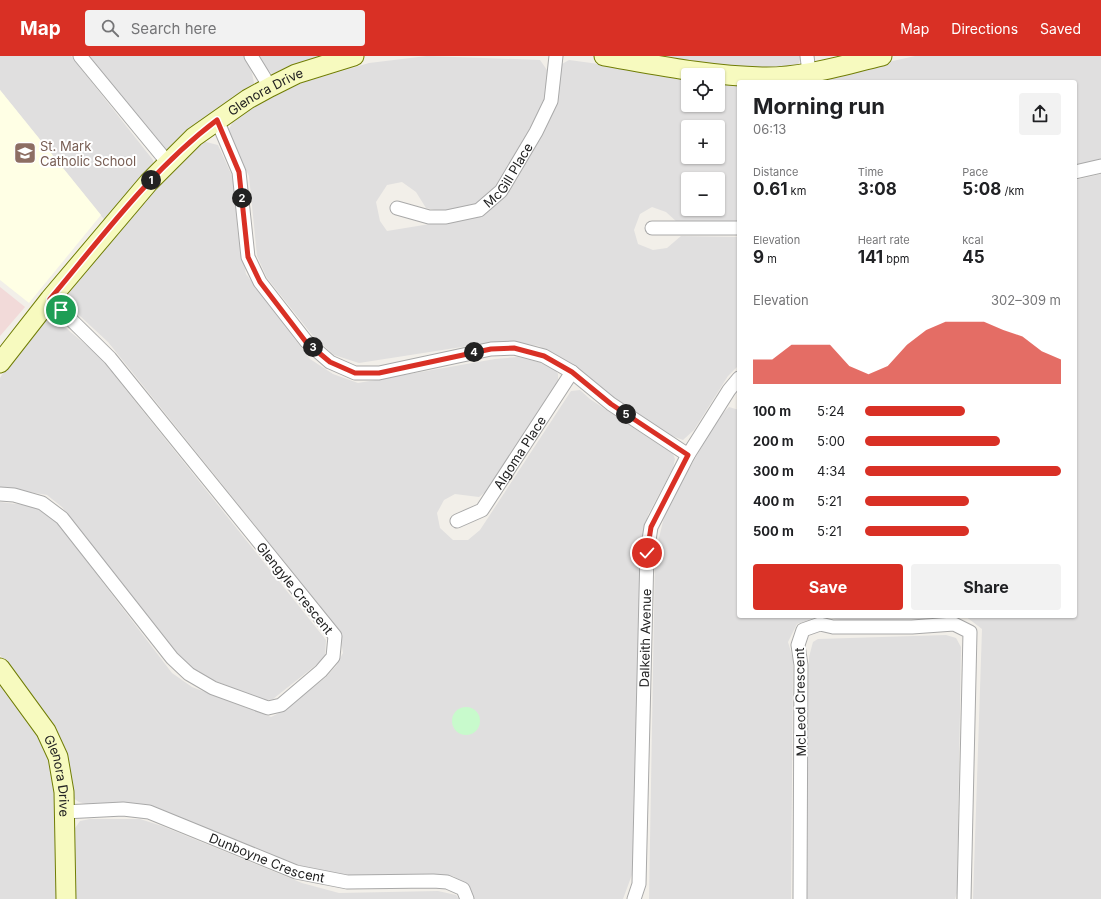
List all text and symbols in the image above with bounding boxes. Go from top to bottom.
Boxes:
search box [85,10,365,46]
text: Map [20,17,61,40]
icon: search [99,17,121,39]
text: Search here [131,19,216,38]
text: Map [900,20,929,37]
text: Directions [951,20,1018,37]
text: Saved [1040,20,1081,37]
street label: Glenora Drive [224,64,305,119]
map controls [681,68,725,216]
button: locate [681,68,725,112]
text: Morning run [753,93,885,119]
button: share [1019,93,1061,135]
button: + [681,120,725,164]
text: 06:13 [753,121,786,137]
place label: St. Mark Catholic School [40,138,136,169]
school or university icon: St. Mark Catholic School [12,140,38,166]
street label: McGill Place [480,140,536,211]
text: Distance [753,165,798,179]
text: Time [858,165,883,179]
text: Pace [962,165,988,179]
pin: 1 [141,170,161,190]
button: − [681,172,725,216]
text: 1 [149,173,153,187]
text: 0.61 [753,179,788,199]
text: 3:08 [858,179,897,199]
text: 5:08 [962,179,1001,199]
text: km [788,184,806,198]
text: /km [1001,184,1024,198]
pin: 2 [232,188,252,208]
text: 2 [239,191,245,205]
text: Elevation [753,233,800,247]
text: Heart rate [858,233,910,247]
text: kcal [962,233,983,247]
text: 9 [753,247,764,267]
text: 141 [858,247,883,267]
text: 45 [962,247,985,267]
text: m [764,252,777,266]
text: bpm [883,252,909,266]
text: Elevation [753,292,809,308]
text: 302–309 m [991,292,1061,308]
pin [44,293,78,327]
icon: arrive [50,299,72,321]
pin: 3 [303,337,323,357]
text: 3 [309,340,317,354]
pin: 4 [464,342,484,362]
text: 4 [470,345,478,359]
text: 100 m [753,403,791,419]
text: 5:24 [817,403,845,419]
pin: 5 [616,404,636,424]
text: 5 [622,407,630,421]
street label: Algoma Place [490,413,549,492]
text: 200 m [753,433,794,449]
text: 5:00 [817,433,845,449]
text: 300 m [753,463,794,479]
text: 4:34 [817,463,846,479]
text: 400 m [753,493,794,509]
text: 5:21 [817,493,842,509]
text: 500 m [753,523,794,539]
text: 5:21 [817,523,842,539]
pin [630,536,664,570]
street label: Glengyle Crescent [253,539,337,637]
icon: check [636,542,658,564]
button: Save [753,564,903,610]
button: Share [911,564,1061,610]
street label: Dalkeith Avenue [636,588,654,687]
street label: McLeod Crescent [791,647,809,757]
street label: Glenora Drive [41,732,72,817]
street label: Dunboyne Crescent [207,829,326,885]

